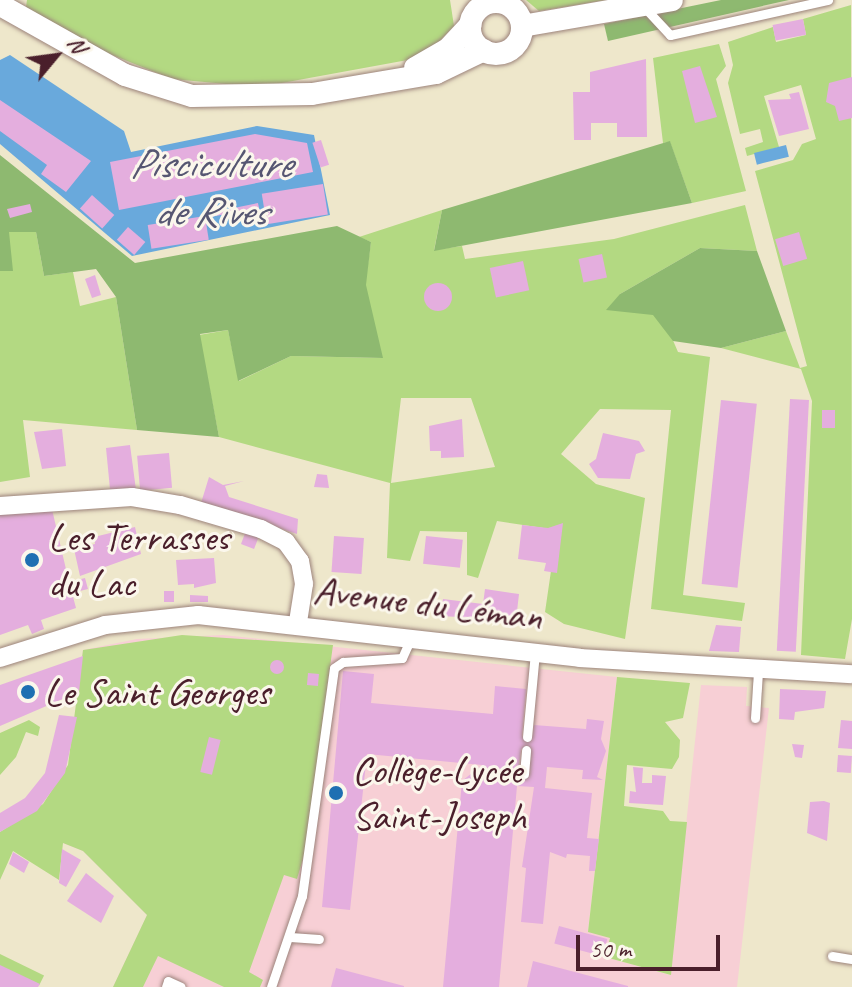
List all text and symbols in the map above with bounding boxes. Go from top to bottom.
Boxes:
north arrow [16,16,96,96]
text: N [61,32,93,57]
water label: Pisciculture de Rives [129,139,291,238]
place label: Les Terrasses du Lac [48,513,228,607]
marker: Les Terrasses du Lac [23,551,41,569]
street label: Avenue du Léman [311,565,545,641]
place label: Le Saint Georges [44,668,270,716]
marker: Le Saint Georges [19,683,37,701]
place label: Collège-Lycée Saint-Joseph [352,746,526,840]
marker: Collège-Lycée Saint-Joseph [327,784,345,802]
scale bar [580,919,724,969]
text: 50 m [590,934,631,964]

